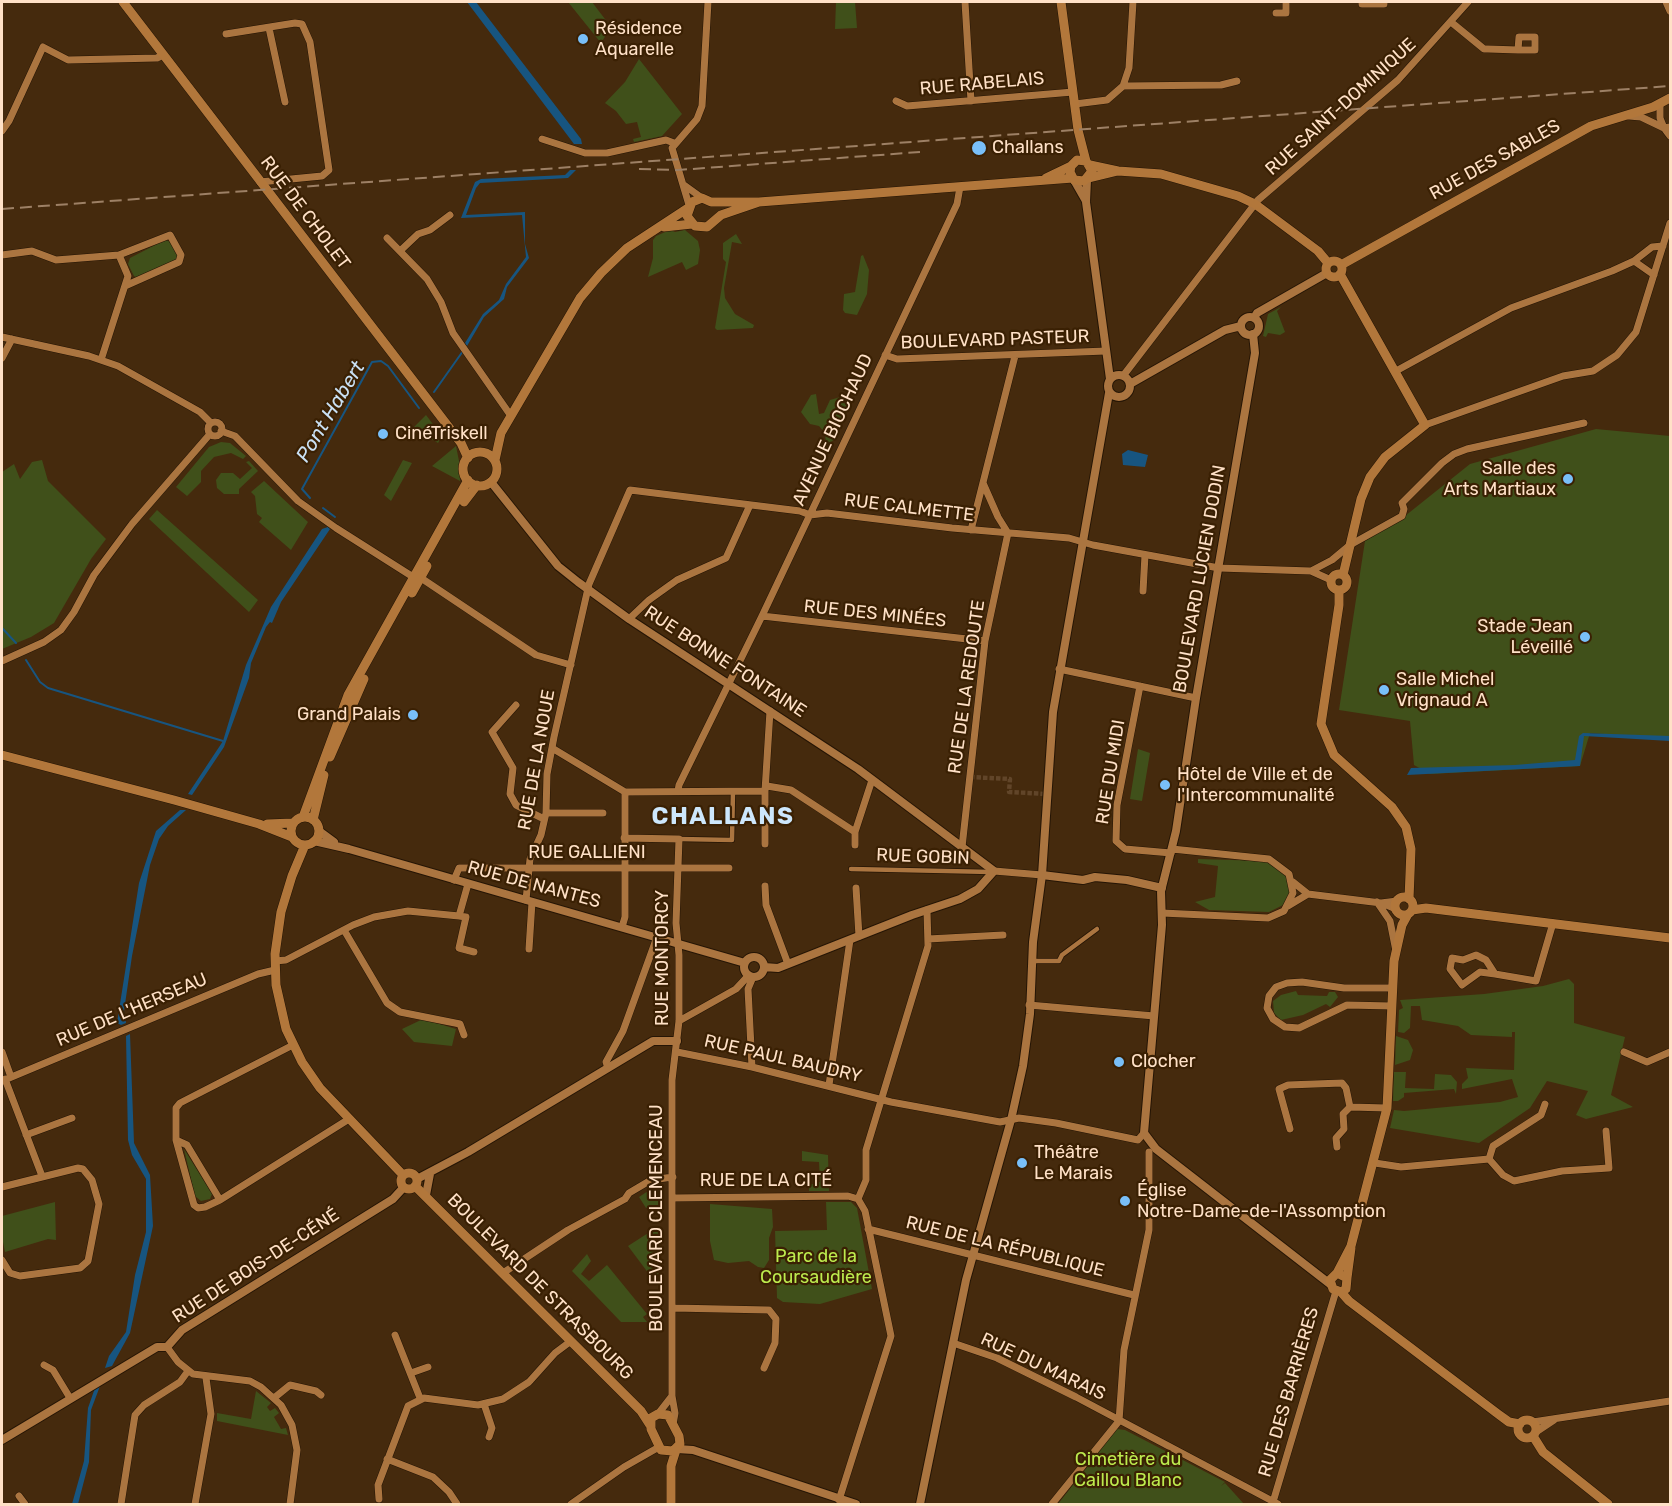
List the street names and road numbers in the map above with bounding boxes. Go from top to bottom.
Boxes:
street label: RUE SAINT-DOMINIQUE [1261,34,1421,180]
street label: RUE RABELAIS [919,68,1045,100]
street label: RUE DES SABLES [1426,115,1564,205]
street label: RUE DE CHOLET [255,152,355,274]
street label: BOULEVARD PASTEUR [900,326,1090,354]
street label: AVENUE BIOCHAUD [788,351,878,509]
street label: BOULEVARD LUCIEN DODIN [1169,463,1231,695]
street label: RUE CALMETTE [843,489,975,527]
street label: RUE DES MINÉES [803,596,947,632]
street label: RUE DE LA REDOUTE [944,599,990,775]
street label: RUE BONNE FONTAINE [640,602,810,722]
street label: RUE DE LA NOUE [514,688,560,832]
street label: RUE DU MIDI [1092,718,1130,826]
street label: RUE GALLIENI [528,842,646,864]
street label: RUE GOBIN [876,845,970,869]
street label: RUE DE NANTES [465,857,603,913]
street label: RUE MONTORCY [652,890,674,1026]
street label: RUE DE L'HERSEAU [53,968,211,1052]
street label: RUE PAUL BAUDRY [702,1030,864,1088]
street label: BOULEVARD CLEMENCEAU [646,1104,668,1332]
street label: RUE DE LA CITÉ [700,1170,832,1192]
street label: BOULEVARD DE STRASBOURG [442,1189,638,1385]
street label: RUE DE BOIS-DE-CÉNÉ [169,1204,343,1328]
street label: RUE DE LA RÉPUBLIQUE [904,1212,1106,1282]
street label: RUE DES BARRIÈRES [1254,1304,1324,1480]
street label: RUE DU MARAIS [977,1329,1109,1405]

